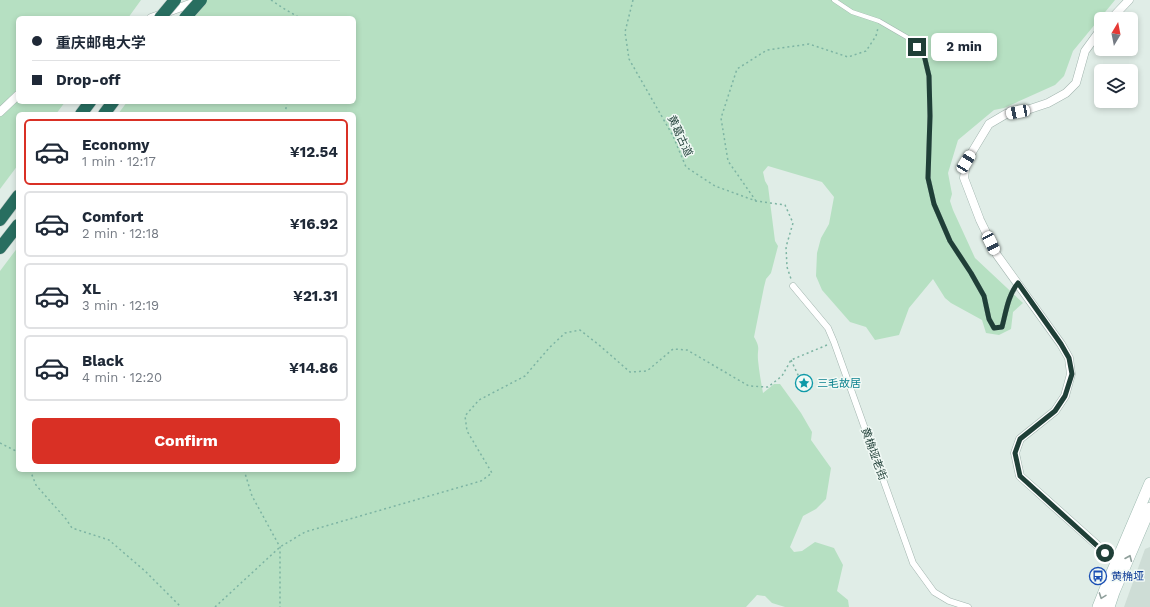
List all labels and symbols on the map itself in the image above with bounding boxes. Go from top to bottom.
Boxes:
north arrow [1094,12,1138,56]
callout: 2 min [931,33,997,61]
route end [908,38,926,56]
car [1005,104,1031,120]
street label: 黄葛古道 [665,113,695,159]
car [955,149,977,175]
car [980,230,1002,256]
place icon: 三毛故居 [794,373,814,393]
place label: 三毛故居 [817,377,861,390]
street label: 黄桷垭老街 [858,426,890,482]
route start [1096,544,1114,562]
one-way arrow [1124,554,1132,561]
bus stop icon: 黄桷垭 [1088,566,1108,586]
place label: 黄桷垭 [1111,570,1144,583]
one-way arrow [1098,592,1107,599]

